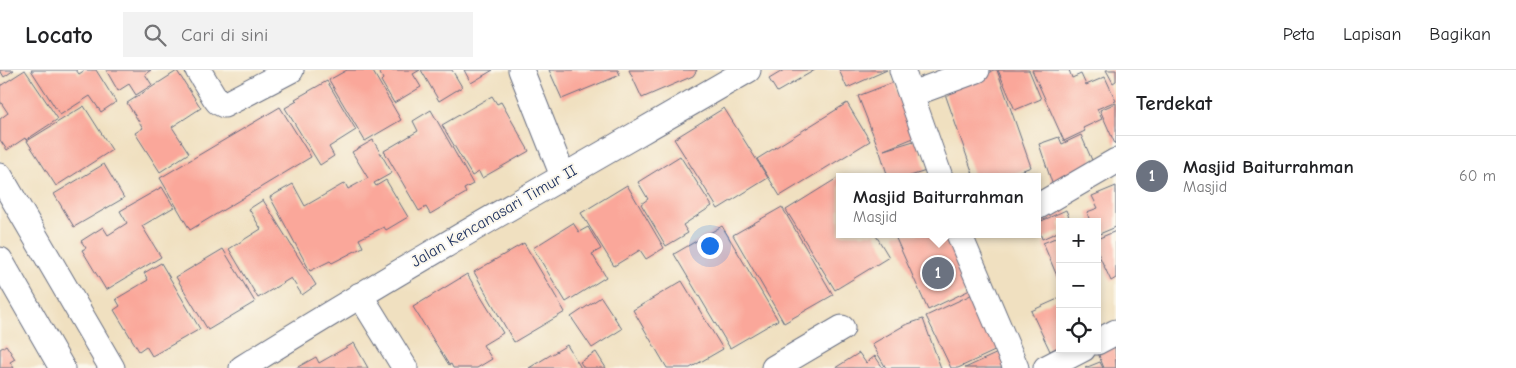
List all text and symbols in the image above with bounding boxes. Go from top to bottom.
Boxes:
search box [123,12,473,57]
text: Locato [25,21,93,49]
icon: search [141,21,169,49]
text: Cari di sini [181,24,268,46]
text: Peta [1283,24,1315,45]
text: Lapisan [1343,24,1401,45]
text: Bagikan [1429,24,1491,45]
text: Terdekat [1136,91,1212,115]
text: Masjid Baiturrahman [1183,156,1354,178]
street label: Jalan Kencanasari Timur II [408,161,580,271]
text: 1 [1149,167,1155,185]
text: 60 m [1459,167,1496,185]
popup [836,173,1041,238]
text: Masjid [1183,178,1227,196]
text: Masjid Baiturrahman [853,186,1024,208]
text: Masjid [853,208,897,226]
map controls [1056,218,1101,353]
button: + [1056,218,1101,263]
your location [697,233,723,259]
pin: 1 [922,254,954,292]
button: − [1056,263,1101,308]
button: locate [1056,308,1101,353]

